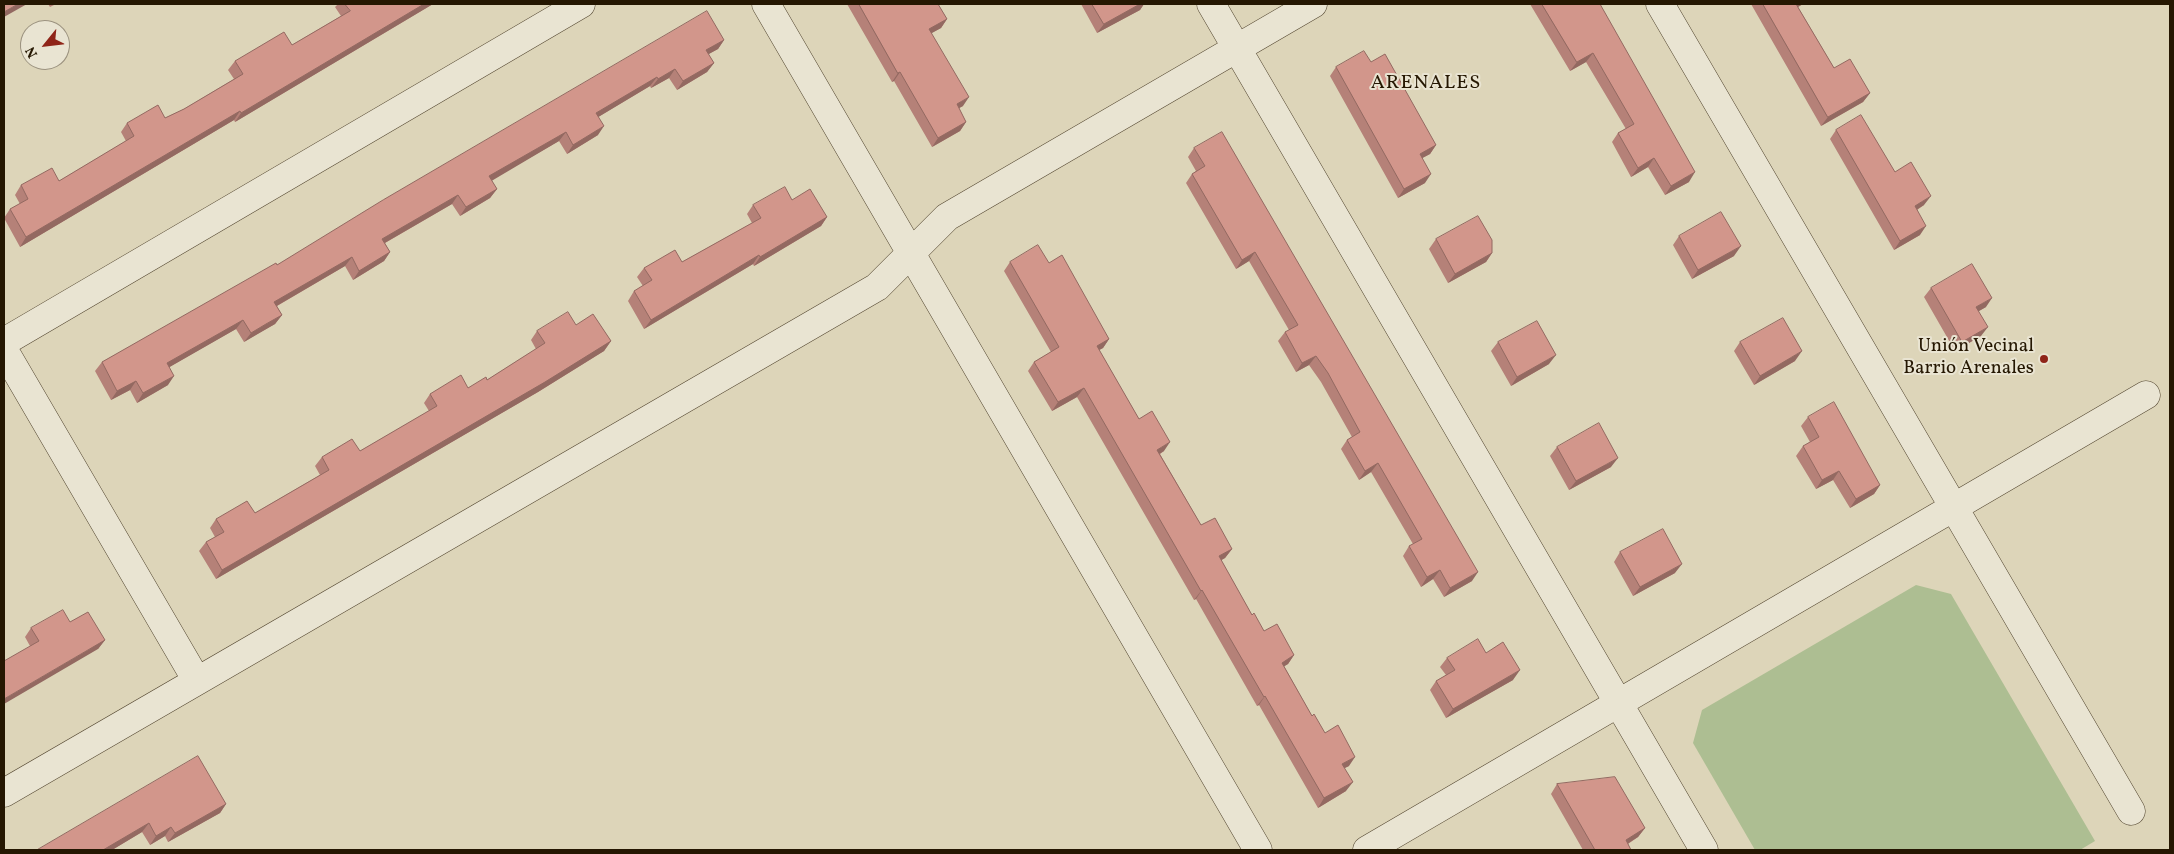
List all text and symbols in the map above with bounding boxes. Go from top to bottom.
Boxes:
north arrow [20,20,70,70]
text: N [22,43,43,61]
district label: ARENALES [1370,72,1482,96]
place label: Unión Vecinal Barrio Arenales [1903,337,2034,381]
marker: Unión Vecinal Barrio Arenales [2038,353,2050,365]

